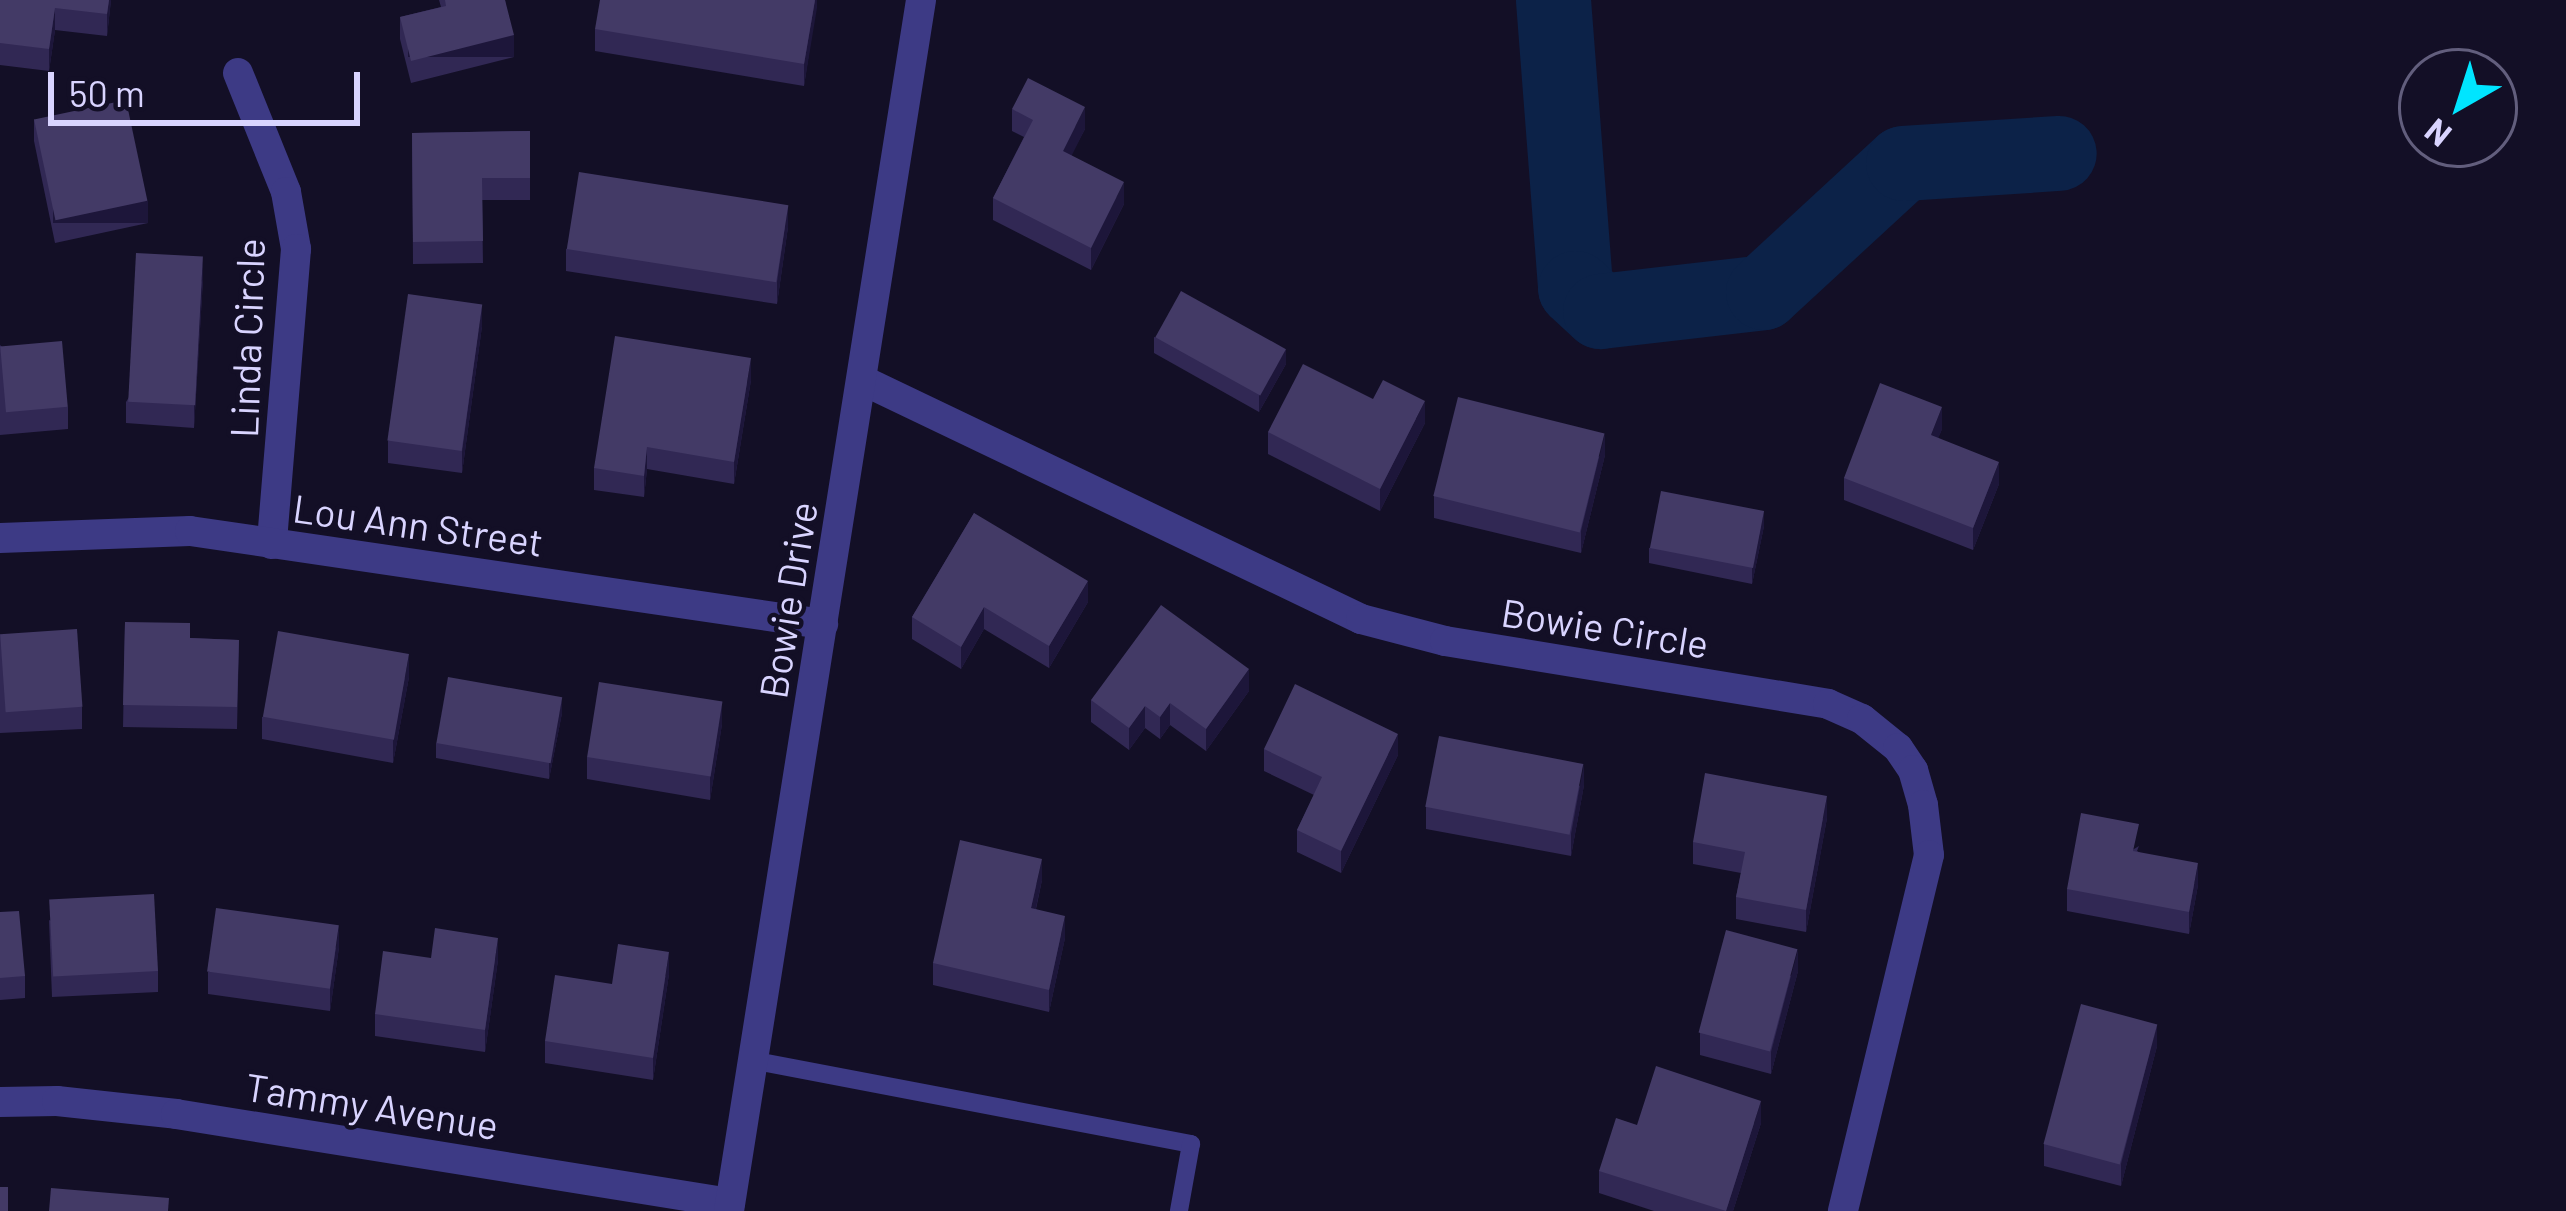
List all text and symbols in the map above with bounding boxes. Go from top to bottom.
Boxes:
scale bar [54,48,366,122]
north arrow [2398,48,2518,168]
text: 50 m [69,71,145,114]
text: N [2416,111,2458,156]
street label: Linda Circle [220,237,274,439]
street label: Lou Ann Street [290,484,546,566]
street label: Bowie Drive [749,498,827,702]
street label: Bowie Circle [1498,589,1712,667]
street label: Tammy Avenue [242,1063,502,1149]

